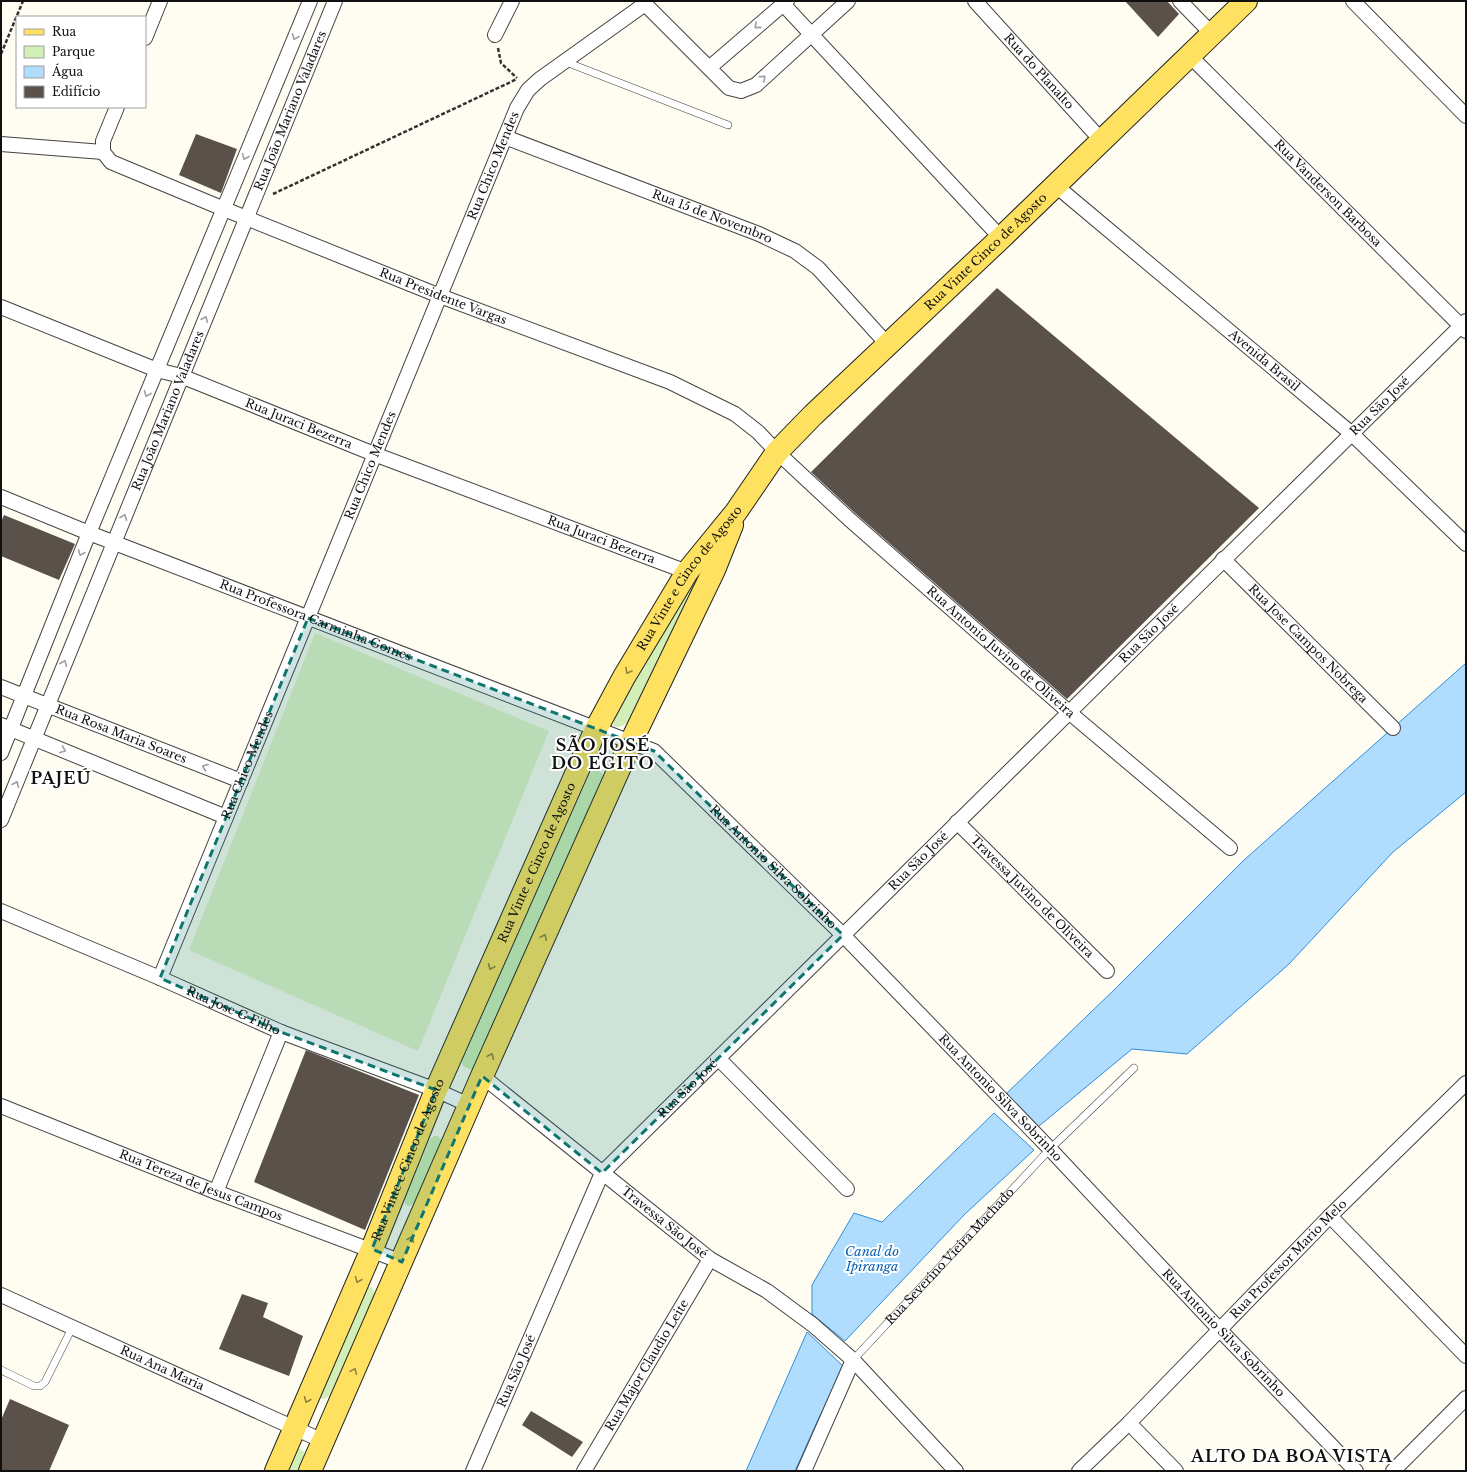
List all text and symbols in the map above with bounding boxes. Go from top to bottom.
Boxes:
legend [16,16,146,108]
one-way arrow [754,22,762,29]
text: Rua [52,24,76,39]
street label: Rua João Mariano Valadares [251,28,329,193]
street label: Rua do Planalto [1001,30,1077,112]
one-way arrow [292,33,300,41]
text: Parque [52,44,95,59]
text: Água [51,63,83,79]
one-way arrow [758,75,766,83]
text: Edifício [52,84,100,99]
street label: Rua Chico Mendes [464,109,522,222]
street label: Rua Vanderson Barbosa [1271,136,1385,250]
one-way arrow [242,154,250,161]
street label: Rua 15 de Novembro [650,186,775,246]
street label: Rua Vinte Cinco de Agosto [921,190,1050,313]
street label: Rua Presidente Vargas [377,264,509,327]
one-way arrow [200,315,208,323]
street label: Avenida Brasil [1225,325,1303,394]
street label: Rua João Mariano Valadares [128,328,207,493]
street label: Rua São José [1346,373,1412,438]
one-way arrow [144,389,152,397]
street label: Rua Juraci Bezerra [243,395,355,452]
street label: Rua Chico Mendes [341,409,399,522]
street label: Rua Vinte e Cinco de Agosto [634,503,745,653]
street label: Rua Juraci Bezerra [545,512,658,566]
one-way arrow [120,513,128,520]
one-way arrow [78,549,86,556]
street label: Rua Professora Carminha Gomes [218,576,414,664]
street label: Rua Jose Campos Nobrega [1246,581,1371,706]
street label: Rua Antonio Juvino de Oliveira [924,583,1078,721]
street label: Rua São José [1116,600,1182,666]
one-way arrow [60,659,68,666]
one-way arrow [625,667,632,675]
street label: Rua Rosa Maria Soares [53,701,189,766]
street label: Rua Chico Mendes [218,709,276,821]
district label: SÃO JOSÉ DO EGITO [551,735,655,773]
one-way arrow [59,745,67,753]
one-way arrow [201,764,209,772]
district label: PAJEÚ [30,768,92,788]
one-way arrow [11,780,19,788]
street label: Rua Vinte e Cinco de Agosto [494,780,578,945]
street label: Rua Antonio Silva Sobrinho [707,802,840,932]
street label: Rua São José [885,828,951,893]
street label: Travessa Juvino de Oliveira [968,832,1097,961]
one-way arrow [539,933,547,941]
one-way arrow [488,963,496,971]
street label: Rua Jose G Filho [184,983,283,1038]
street label: Rua Antonio Silva Sobrinho [936,1031,1066,1164]
one-way arrow [486,1052,494,1060]
street label: Rua São José [654,1055,720,1121]
street label: Rua Vinte e Cinco de Agosto [368,1076,447,1243]
street label: Rua Tereza de Jesus Campos [117,1146,285,1223]
street label: Travessa São José [619,1183,711,1261]
street label: Rua Severino Vieira Machado [882,1184,1017,1328]
street label: Rua Professor Mario Melo [1227,1196,1350,1322]
one-way arrow [407,1236,415,1243]
water label: Canal do Ipiranga [845,1243,899,1275]
street label: Rua Antonio Silva Sobrinho [1159,1265,1288,1400]
one-way arrow [355,1277,363,1284]
street label: Rua Major Claudio Leite [602,1296,691,1434]
street label: Rua São José [494,1332,538,1409]
street label: Rua Ana Maria [118,1342,207,1393]
one-way arrow [349,1368,357,1375]
one-way arrow [304,1395,312,1403]
district label: ALTO DA BOA VISTA [1190,1446,1393,1466]

